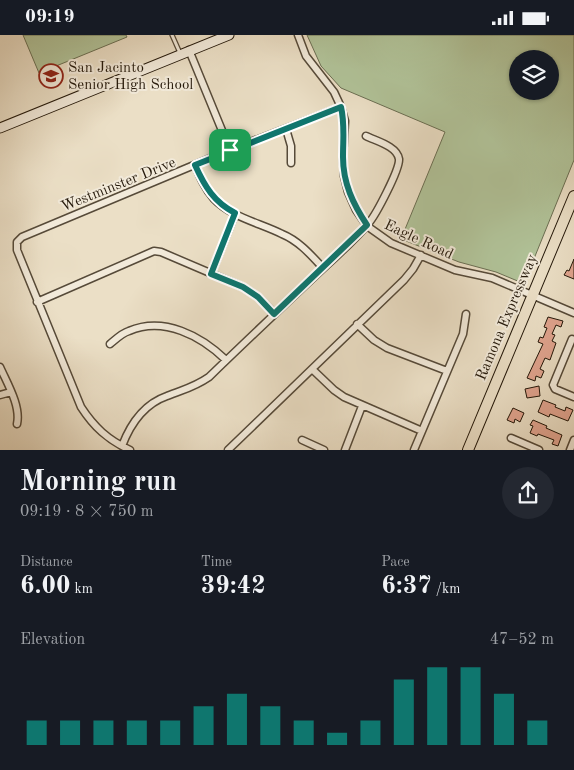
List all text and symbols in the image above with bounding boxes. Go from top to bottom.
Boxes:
text: 09:19 [25,8,74,27]
map controls [509,50,559,100]
button: layers [509,50,559,100]
place label: San Jacinto Senior High School [68,61,193,93]
school or university icon: San Jacinto Senior High School [38,63,64,89]
pin [209,129,251,171]
icon: arrive [216,136,244,164]
street label: Westminster Drive [59,155,178,215]
street label: Eagle Road [381,218,455,263]
street label: Ramona Expressway [474,252,541,383]
button: share [502,467,554,519]
text: Morning run [20,469,177,497]
text: 09:19 · 8 × 750 m [20,504,153,520]
text: Distance [20,555,73,569]
text: Time [201,555,232,569]
text: Pace [381,555,410,569]
text: 6.00 [20,574,71,599]
text: 39:42 [201,574,266,599]
text: 6:37 [381,574,432,599]
text: km [71,582,93,596]
text: /km [432,582,460,596]
text: Elevation [20,632,85,648]
text: 47–52 m [490,632,554,648]

